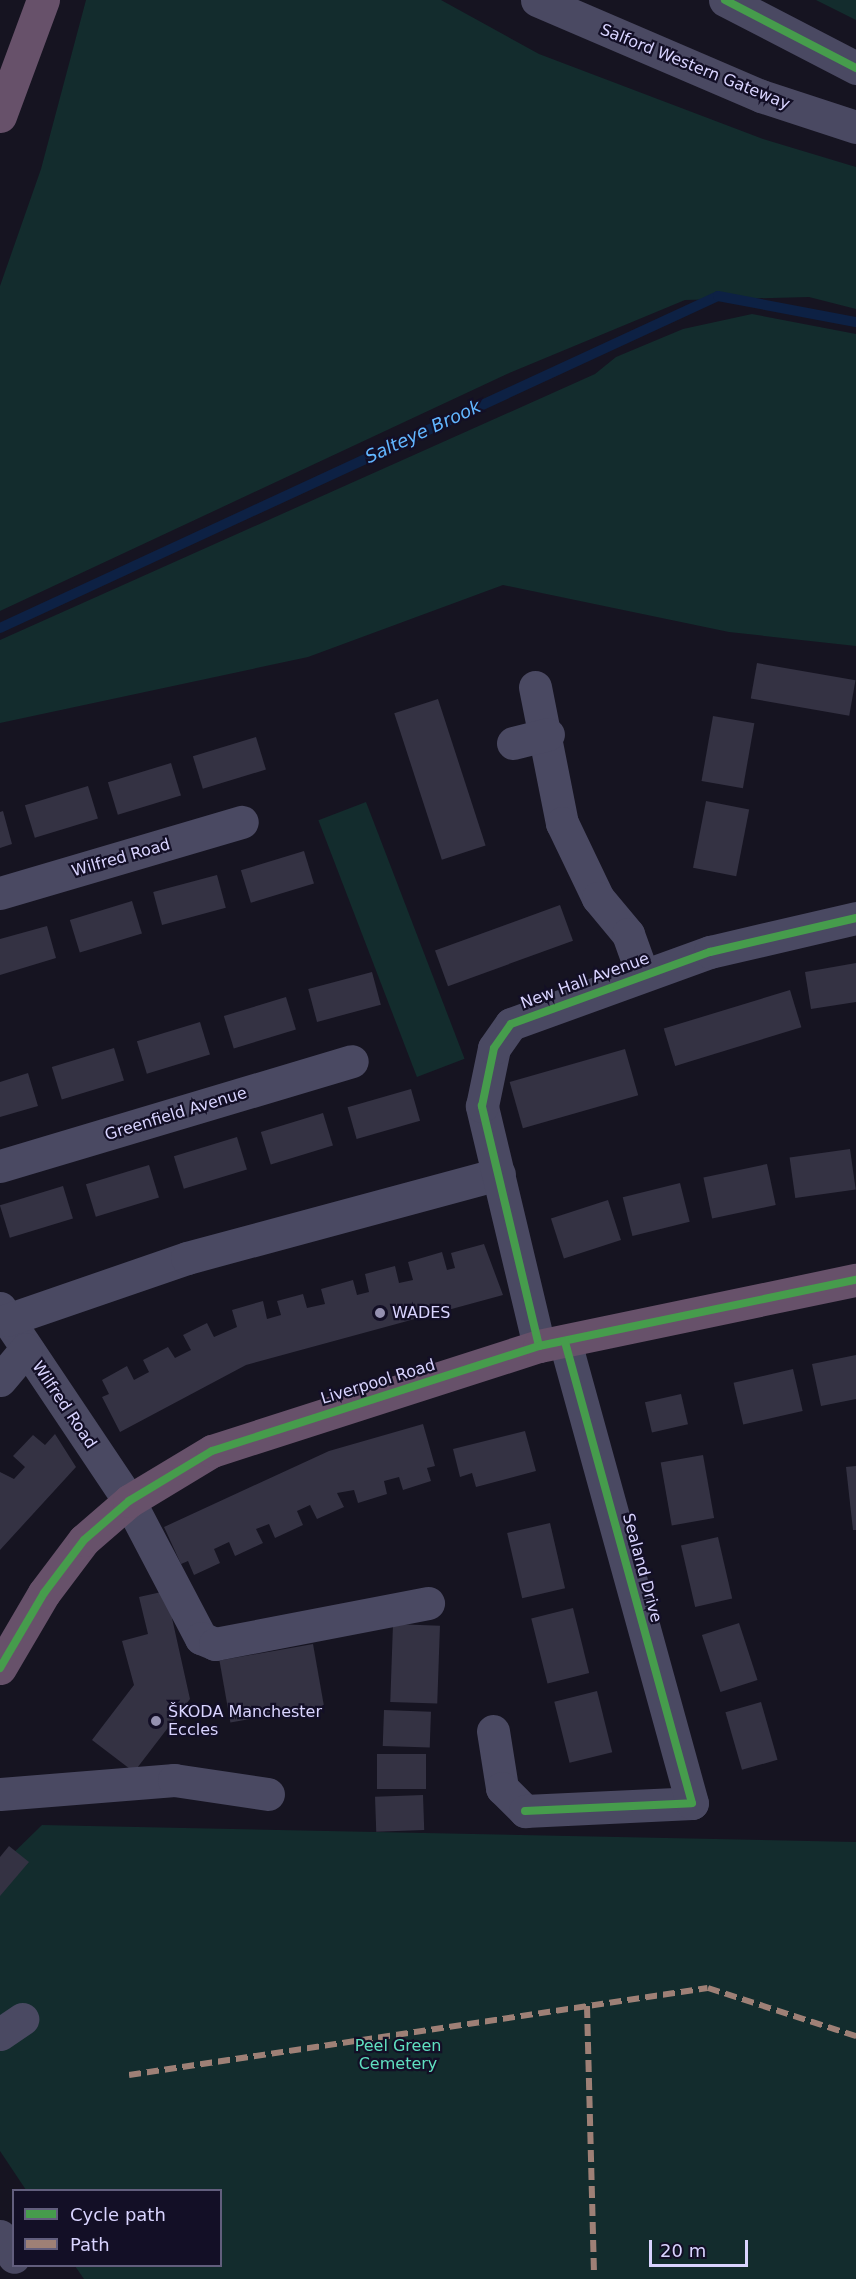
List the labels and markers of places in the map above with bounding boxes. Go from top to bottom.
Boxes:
place label: WADES [392,1303,450,1323]
marker: WADES [373,1306,387,1320]
place label: ŠKODA Manchester Eccles [168,1702,322,1740]
marker: ŠKODA Manchester Eccles [149,1714,163,1728]

